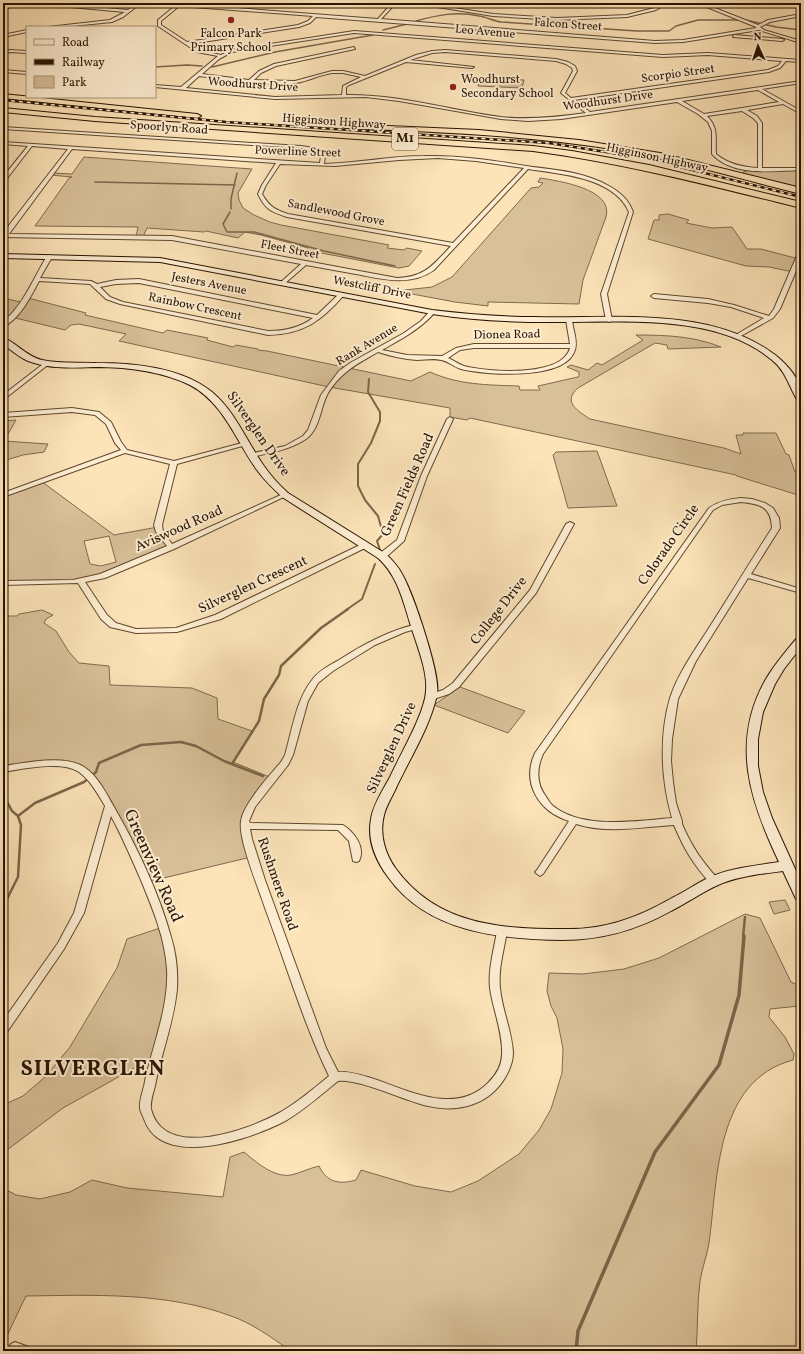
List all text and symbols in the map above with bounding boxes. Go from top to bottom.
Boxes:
marker: Falcon Park Primary School [226,15,236,25]
street label: Falcon Street [533,15,603,35]
street label: Leo Avenue [454,21,516,43]
legend [26,26,156,98]
place label: Falcon Park Primary School [191,26,272,56]
north arrow [738,26,778,66]
text: N [753,30,762,45]
text: Road [62,35,89,51]
text: Railway [62,55,105,71]
street label: Scorpio Street [640,61,716,87]
place label: Woodhurst Secondary School [461,72,554,102]
street label: Woodhurst Drive [207,74,299,96]
text: Park [62,75,87,91]
marker: Woodhurst Secondary School [448,82,458,92]
street label: Woodhurst Drive [562,87,654,115]
street label: Higginson Highway [282,110,387,134]
street label: Spoorlyn Road [130,117,209,139]
road number: M1 [392,128,418,150]
street label: Higginson Highway [605,139,710,177]
street label: Powerline Street [254,142,342,162]
street label: Sandlewood Grove [286,196,386,230]
street label: Fleet Street [259,236,321,264]
street label: Jesters Avenue [170,269,248,299]
street label: Westcliff Drive [332,273,413,303]
street label: Rainbow Crescent [147,289,243,325]
street label: Rank Avenue [333,320,401,370]
street label: Dionea Road [473,326,541,344]
street label: Silverglen Drive [222,388,294,480]
street label: Green Fields Road [377,430,439,540]
street label: Colorado Circle [634,500,704,589]
street label: Aviswood Road [132,501,226,557]
street label: Silverglen Crescent [195,551,311,619]
street label: College Drive [466,572,532,649]
street label: Silverglen Drive [362,699,422,797]
street label: Greenview Road [118,806,188,926]
street label: Rushmere Road [252,835,302,933]
district label: SILVERGLEN [21,1054,165,1085]

